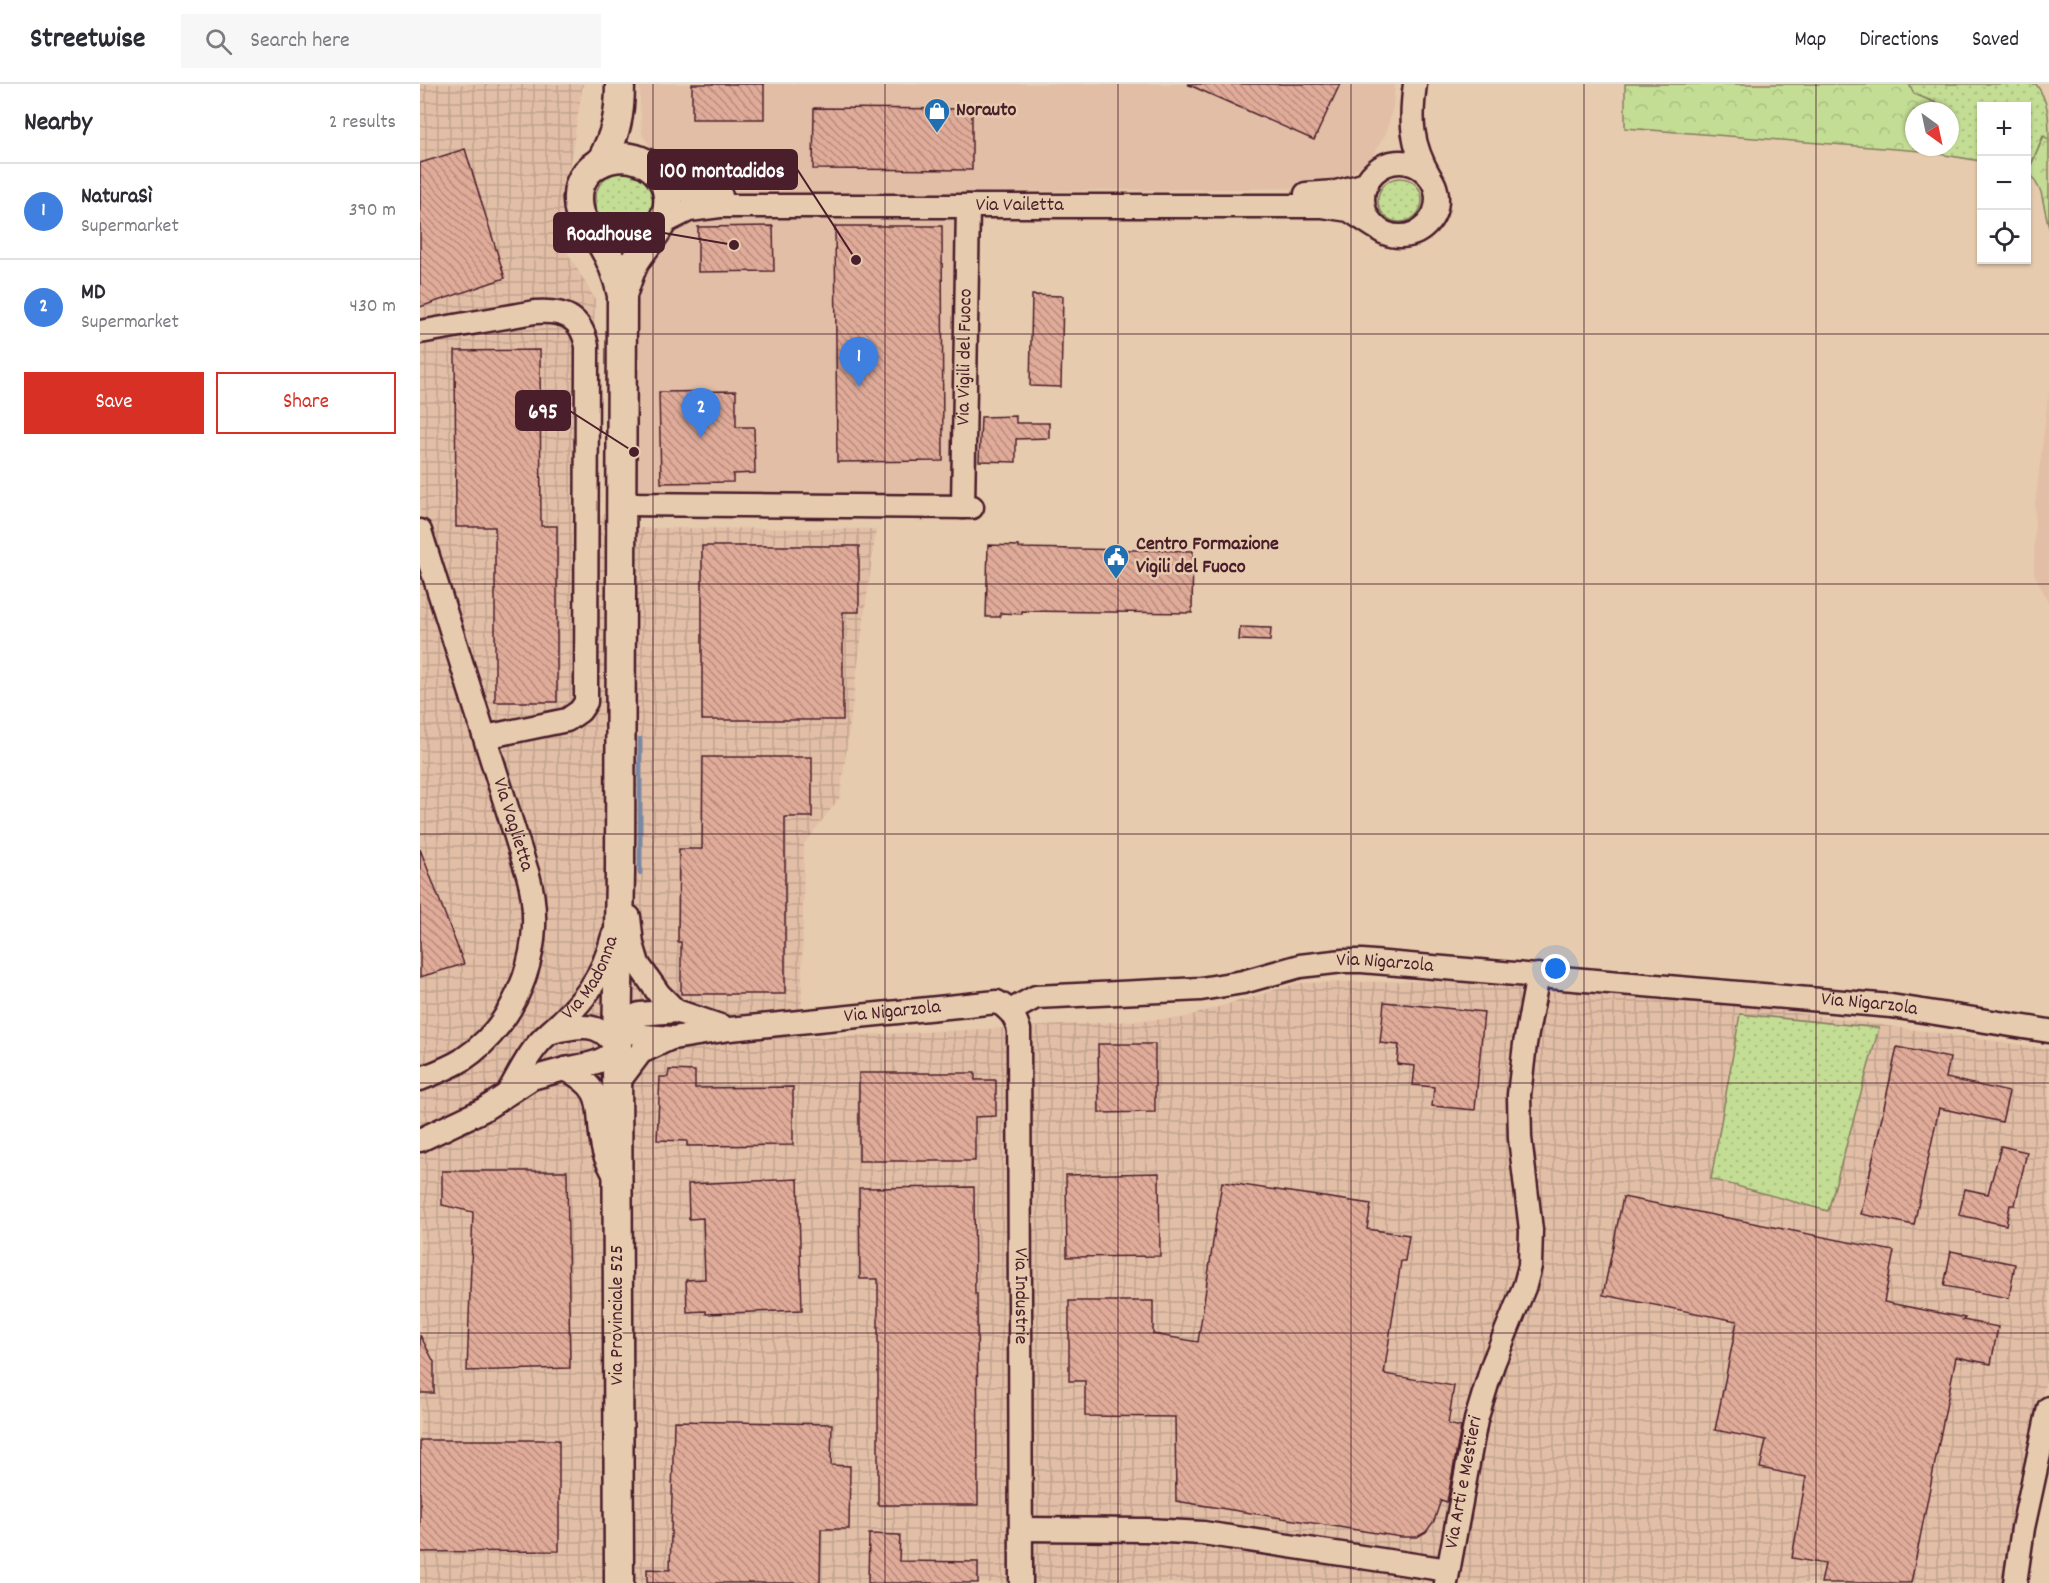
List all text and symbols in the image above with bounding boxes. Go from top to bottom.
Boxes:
search box [181,14,601,68]
text: Streetwise [30,21,145,61]
icon: search [202,25,235,58]
text: Search here [250,26,350,57]
text: Map [1795,26,1826,56]
text: Directions [1859,26,1939,56]
text: Saved [1972,26,2019,56]
shop icon: Norauto [922,96,952,134]
place label: Norauto [956,97,1017,125]
north arrow [1905,102,1959,156]
map controls [1977,102,2031,264]
button: + [1977,102,2031,156]
text: Nearby [24,105,92,142]
text: 2 results [329,109,396,137]
callout: 100 montadidos [648,150,797,189]
button: − [1977,156,2031,210]
text: 100 montadidos [659,158,785,188]
text: NaturaSì [81,182,152,213]
street label: Via Vailetta [976,192,1064,220]
text: 1 [41,197,46,225]
text: 390 m [349,197,396,225]
button: locate [1977,210,2031,264]
text: Supermarket [81,213,179,241]
callout: Roadhouse [554,213,664,252]
text: Roadhouse [566,221,652,251]
text: MD [81,278,105,309]
street label: Via Vigili del Fuoco [950,288,981,426]
text: 2 [39,293,48,321]
text: 430 m [350,293,396,321]
text: Supermarket [81,309,179,337]
pin: 1 [840,338,878,387]
button: Save [24,372,204,434]
button: Share [216,372,396,434]
pin: 2 [682,388,720,438]
callout: 695 [516,391,570,430]
text: 695 [528,399,558,429]
place label: Centro Formazione Vigili del Fuoco [1136,531,1279,582]
public building icon: Centro Formazione Vigili del Fuoco [1101,542,1131,580]
street label: Via Vaglietta [484,775,540,876]
street label: Via Madonna [556,932,626,1027]
street label: Via Nigarzola [1335,947,1435,981]
your location [1541,954,1570,983]
street label: Via Nigarzola [1820,986,1920,1024]
street label: Via Nigarzola [843,994,943,1031]
street label: Via Provinciale 525 [604,1245,632,1385]
street label: Via Industrie [1006,1248,1034,1344]
street label: Via Arti e Mestieri [1439,1412,1491,1551]

